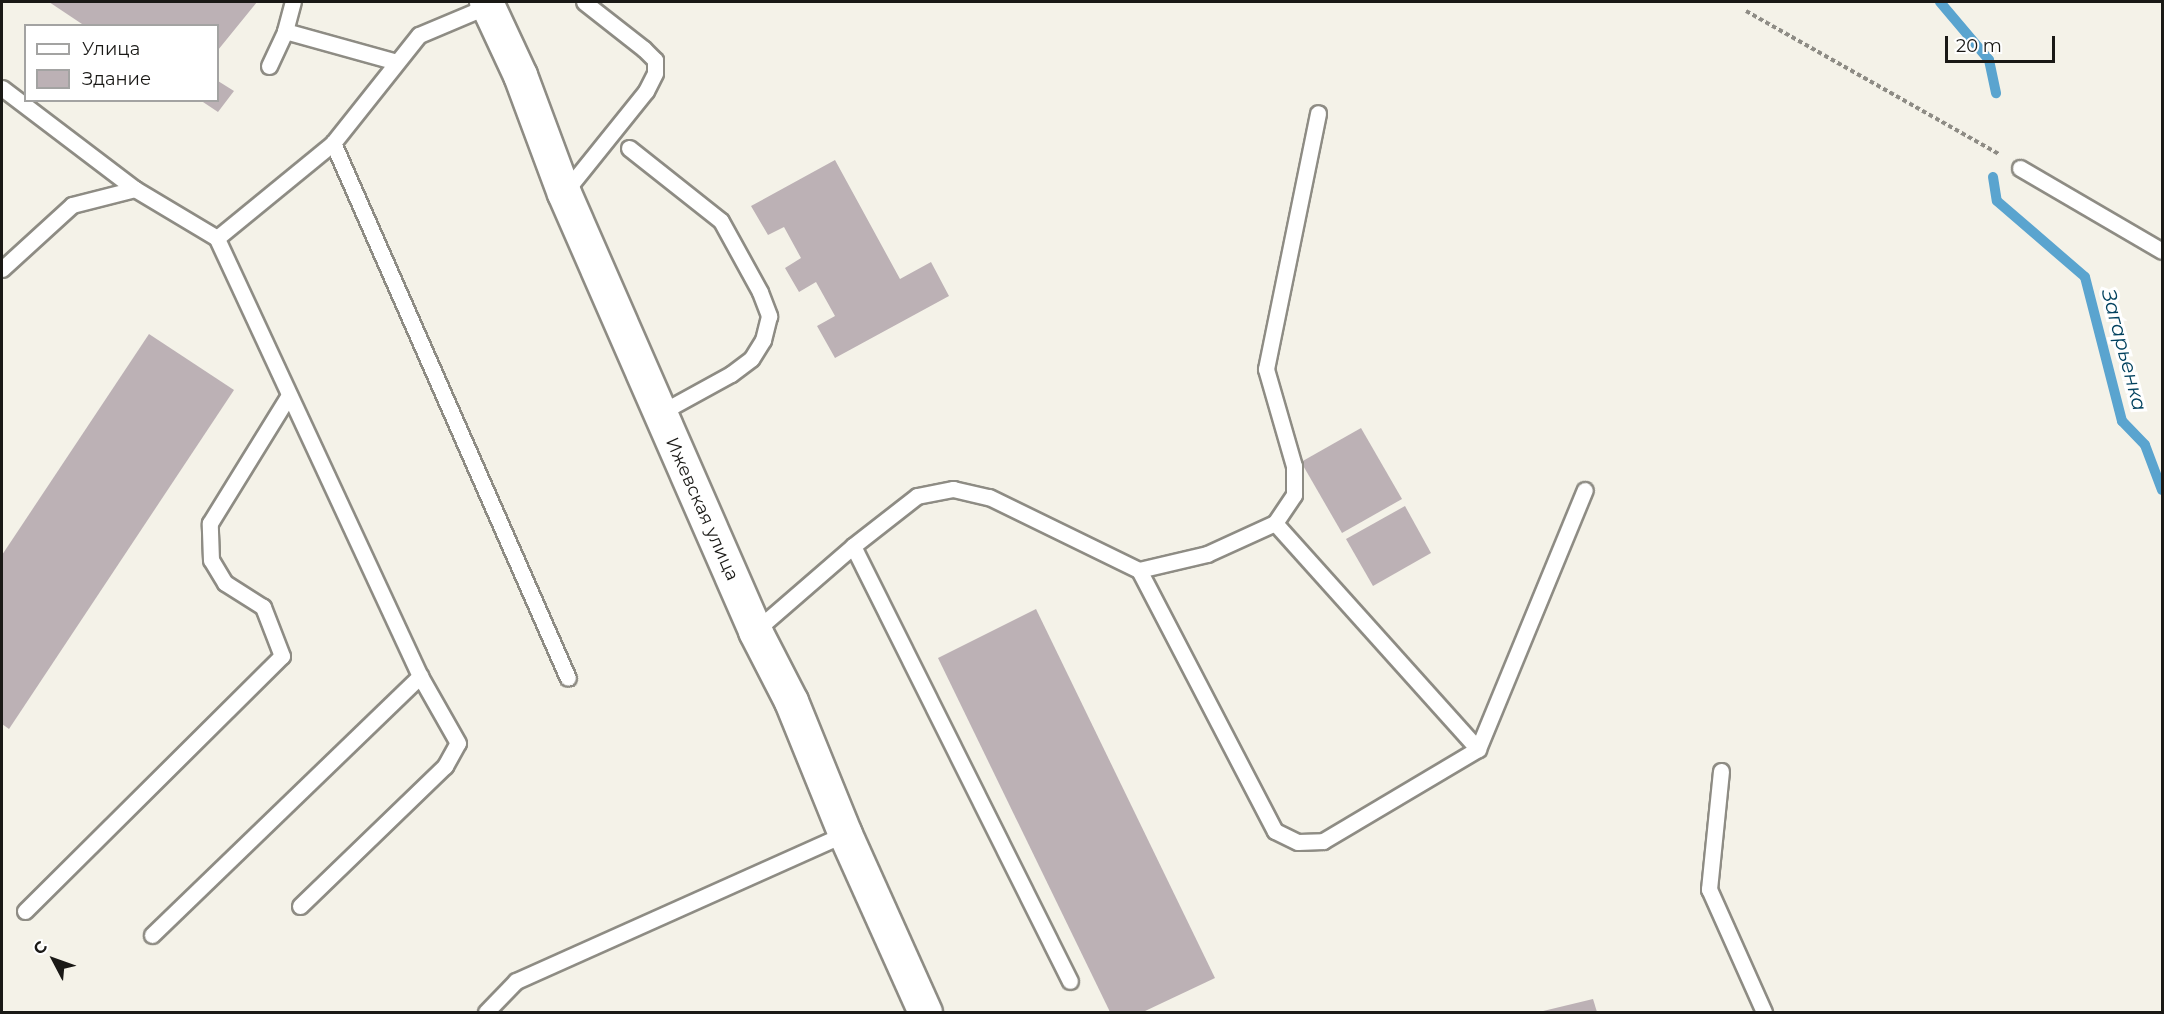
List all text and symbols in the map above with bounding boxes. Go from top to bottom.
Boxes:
legend [24,24,219,102]
scale bar [1948,24,2058,62]
text: 20 m [1956,35,2002,57]
text: Улица [82,38,140,60]
text: Здание [82,68,151,90]
water label: Загарьенка [2096,287,2152,413]
street label: Ижевская улица [661,434,743,584]
north arrow [24,930,84,990]
text: С [29,937,51,958]

